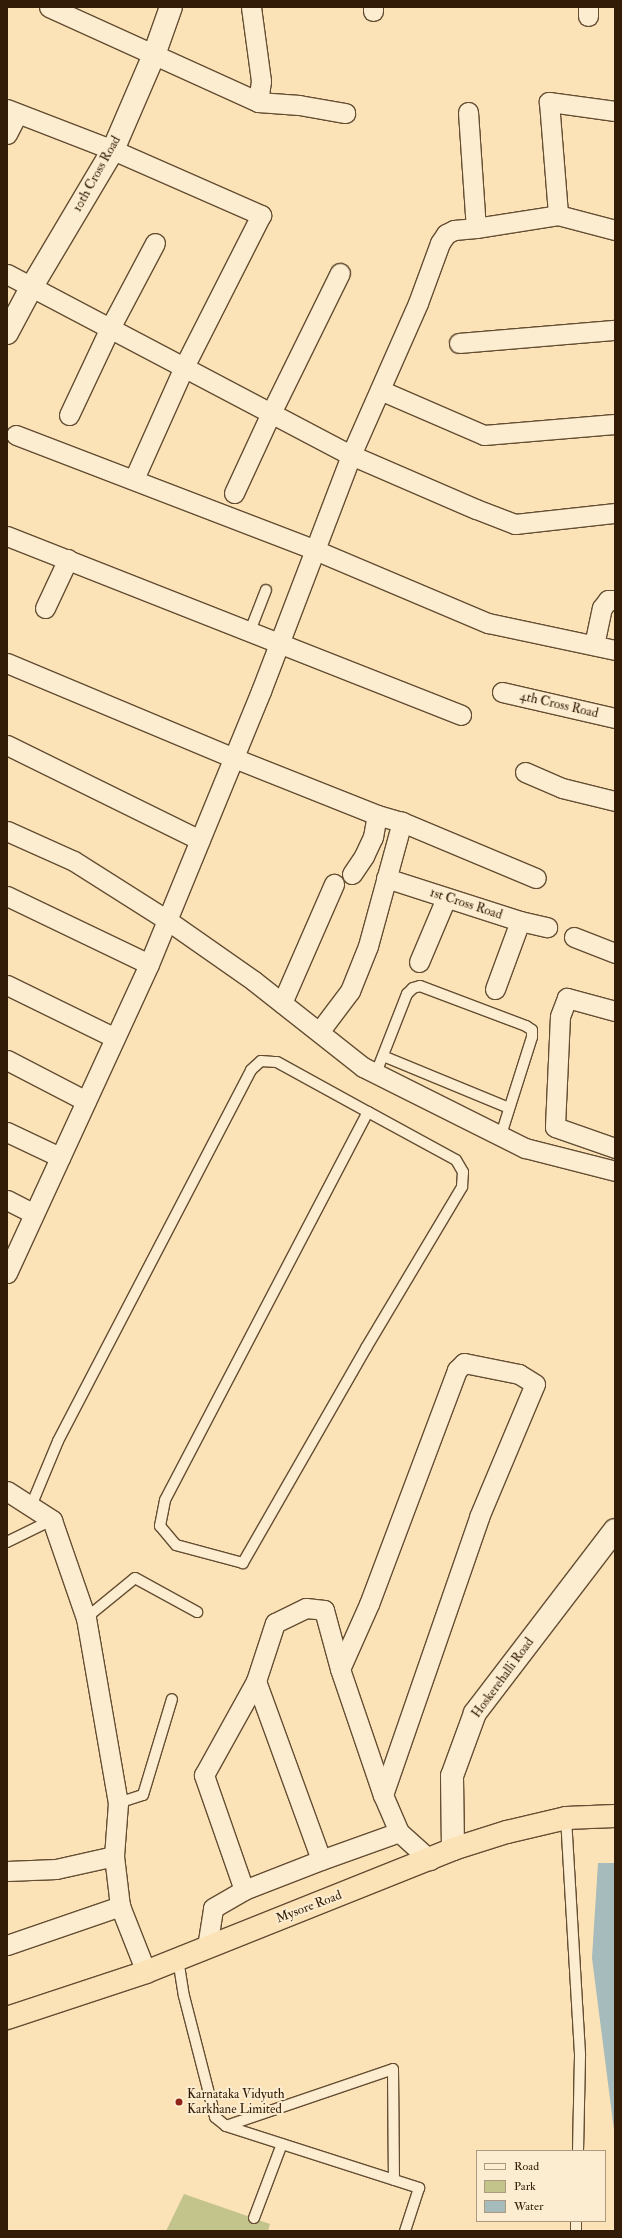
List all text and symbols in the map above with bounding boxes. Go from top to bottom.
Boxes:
street label: 10th Cross Road [70,133,124,215]
street label: 4th Cross Road [518,688,600,722]
street label: 1st Cross Road [428,885,504,923]
street label: Hoskerehalli Road [469,1635,537,1721]
street label: Mysore Road [274,1887,344,1927]
place label: Karnataka Vidyuth Karkhane Limited [187,2087,284,2118]
marker: Karnataka Vidyuth Karkhane Limited [174,2097,184,2107]
legend [476,2150,606,2222]
text: Road [514,2159,539,2174]
text: Park [514,2179,536,2194]
text: Water [514,2199,543,2214]

